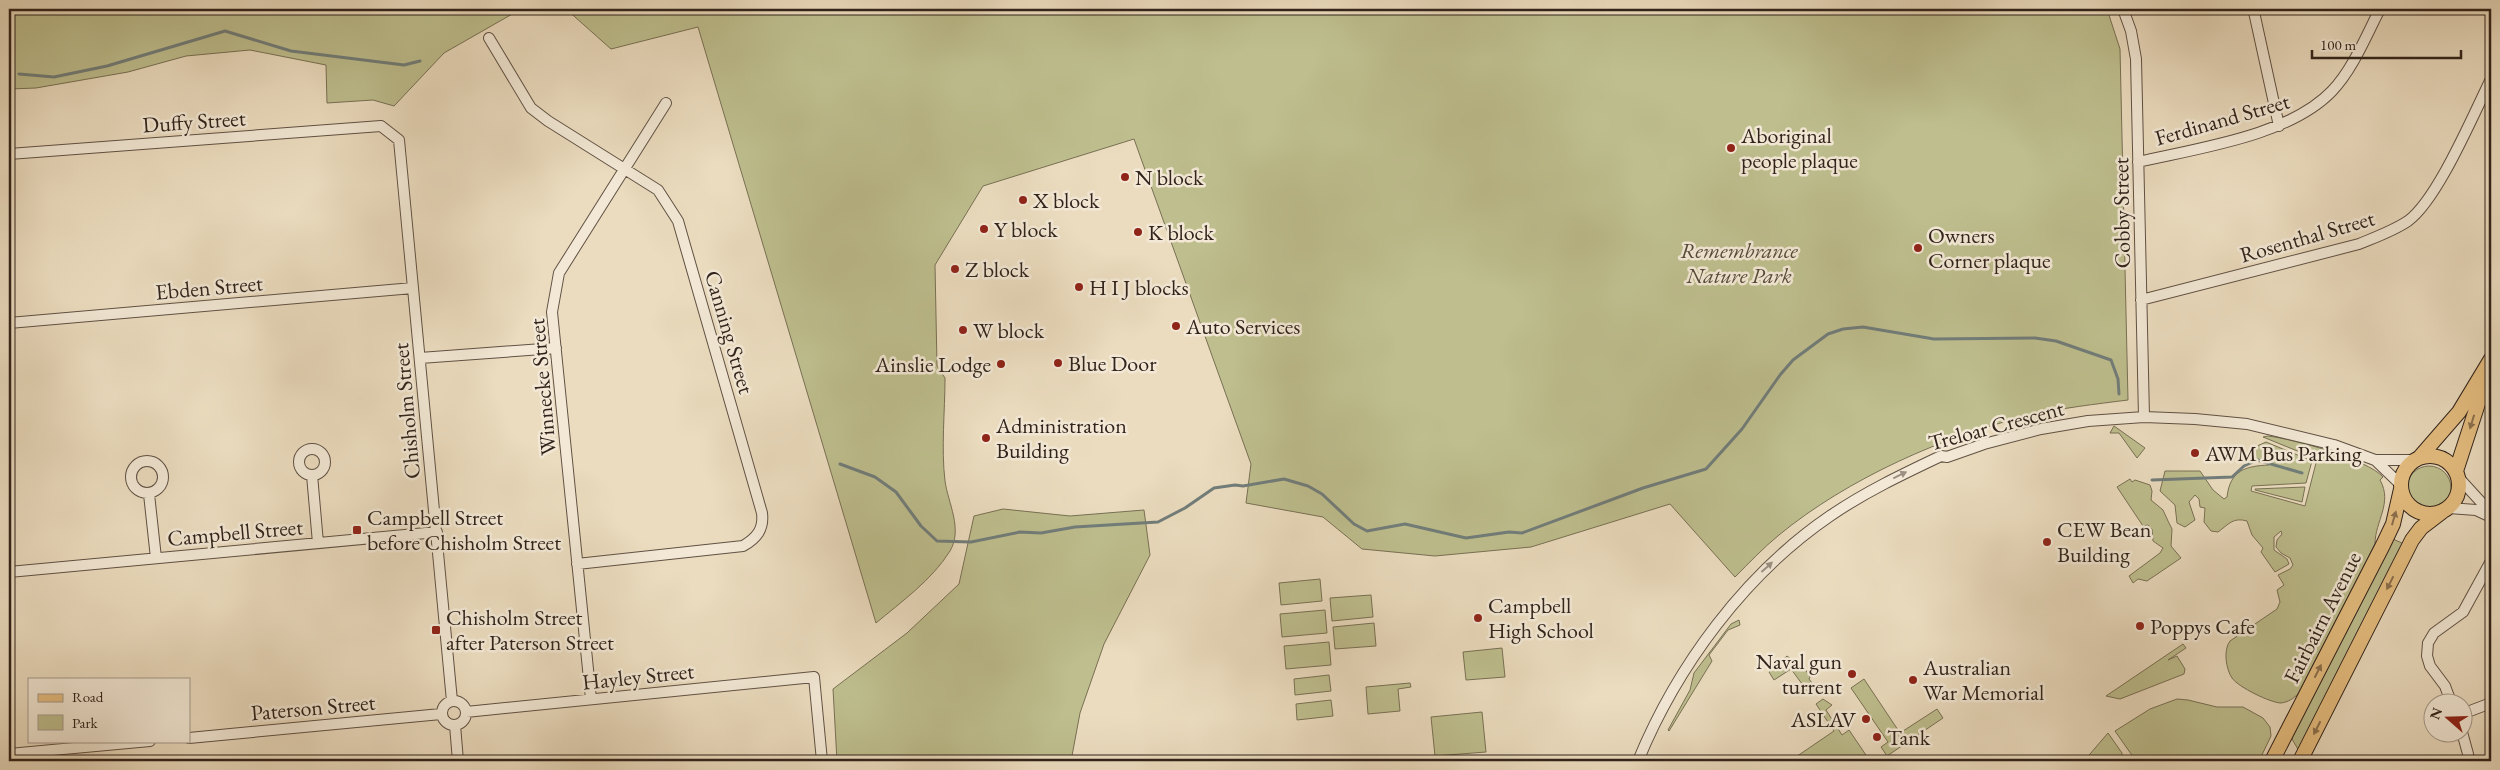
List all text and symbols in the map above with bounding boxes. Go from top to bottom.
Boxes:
scale bar [2312,28,2461,60]
text: 100 m [2320,35,2357,54]
street label: Ferdinand Street [2151,86,2293,153]
street label: Duffy Street [142,103,247,140]
place label: Aboriginal people plaque [1740,121,1858,175]
marker: Aboriginal people plaque [1725,142,1737,154]
street label: Cobby Street [2106,157,2137,269]
place label: N block [1135,163,1204,192]
marker: N block [1119,171,1131,183]
place label: X block [1032,186,1100,215]
marker: X block [1017,194,1029,206]
street label: Rosenthal Street [2236,203,2378,270]
place label: Y block [994,215,1058,244]
place label: K block [1148,218,1215,247]
place label: Owners Corner plaque [1928,221,2051,275]
marker: Y block [978,223,990,235]
marker: K block [1132,226,1144,238]
park label: Remembrance Nature Park [1680,236,1798,290]
marker: Owners Corner plaque [1912,242,1924,254]
place label: Z block [965,255,1030,284]
marker: Z block [949,263,961,275]
street label: Canning Street [698,267,761,397]
street label: Ebden Street [154,268,264,307]
place label: H I J blocks [1089,273,1189,302]
marker: H I J blocks [1073,281,1085,293]
place label: Auto Services [1185,312,1300,341]
place label: W block [973,316,1045,345]
street label: Winnecke Street [522,317,563,457]
marker: Auto Services [1170,320,1182,332]
marker: W block [957,324,969,336]
street label: Chisholm Street [386,342,427,480]
place label: Blue Door [1068,349,1157,378]
place label: Ainslie Lodge [874,350,991,379]
marker: Blue Door [1052,357,1064,369]
marker: Ainslie Lodge [995,358,1007,370]
street label: Treloar Crescent [1925,393,2067,457]
place label: Administration Building [995,411,1127,465]
one-way arrow [2468,415,2476,430]
marker: Administration Building [980,432,992,444]
place label: AWM Bus Parking [2204,439,2362,468]
marker: AWM Bus Parking [2189,447,2201,459]
one-way arrow [1893,471,1908,479]
place label: Campbell Street before Chisholm Street [367,503,561,557]
one-way arrow [2391,511,2399,526]
street label: Campbell Street [166,512,304,553]
place label: CEW Bean Building [2057,515,2152,569]
marker: Campbell Street before Chisholm Street [351,524,363,536]
marker: CEW Bean Building [2041,536,2053,548]
street label: Fairbairn Avenue [2277,546,2368,688]
one-way arrow [1761,561,1773,573]
one-way arrow [2386,576,2394,590]
place label: Campbell High School [1488,591,1594,645]
place label: Chisholm Street after Paterson Street [446,603,614,657]
marker: Campbell High School [1472,612,1484,624]
place label: Poppys Cafe [2150,612,2255,641]
marker: Poppys Cafe [2134,620,2146,632]
marker: Chisholm Street after Paterson Street [430,624,442,636]
place label: Naval gun turrent [1756,647,1842,701]
place label: Australian War Memorial [1922,653,2044,707]
street label: Hayley Street [581,656,695,697]
one-way arrow [2314,664,2322,679]
marker: Naval gun turrent [1846,668,1858,680]
marker: Australian War Memorial [1907,674,1919,686]
legend [28,678,190,742]
text: Road [72,687,104,706]
street label: Paterson Street [250,688,377,727]
north arrow [2422,692,2472,742]
place label: ASLAV [1790,705,1856,734]
text: N [2425,705,2446,722]
text: Park [72,713,99,732]
marker: ASLAV [1860,713,1872,725]
one-way arrow [2313,721,2321,735]
place label: Tank [1887,723,1931,752]
marker: Tank [1871,731,1883,743]

